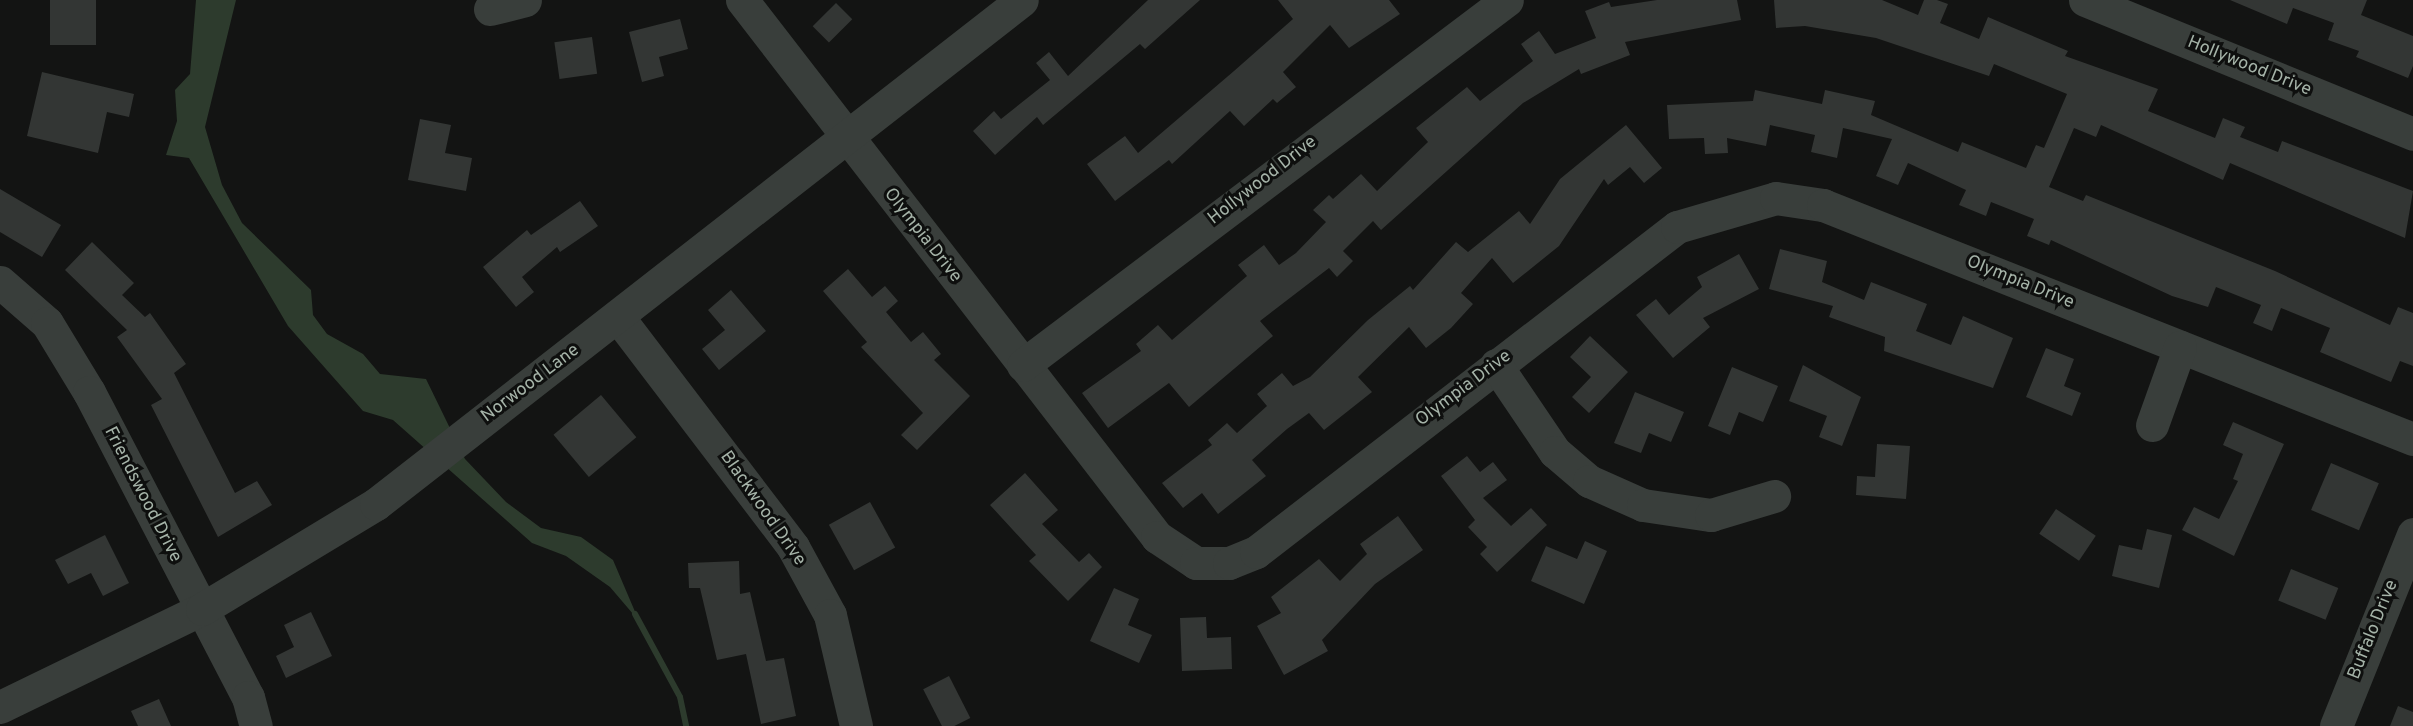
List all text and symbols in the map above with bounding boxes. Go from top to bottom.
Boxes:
street label: Hollywood Drive [2184,32,2314,102]
street label: Hollywood Drive [1204,132,1322,230]
street label: Olympia Drive [878,184,966,288]
street label: Olympia Drive [1963,252,2077,314]
street label: Norwood Lane [478,340,584,428]
street label: Olympia Drive [1412,346,1516,432]
street label: Friendswood Drive [99,424,185,566]
street label: Blackwood Drive [714,448,810,570]
street label: Buffalo Drive [2344,577,2404,683]

